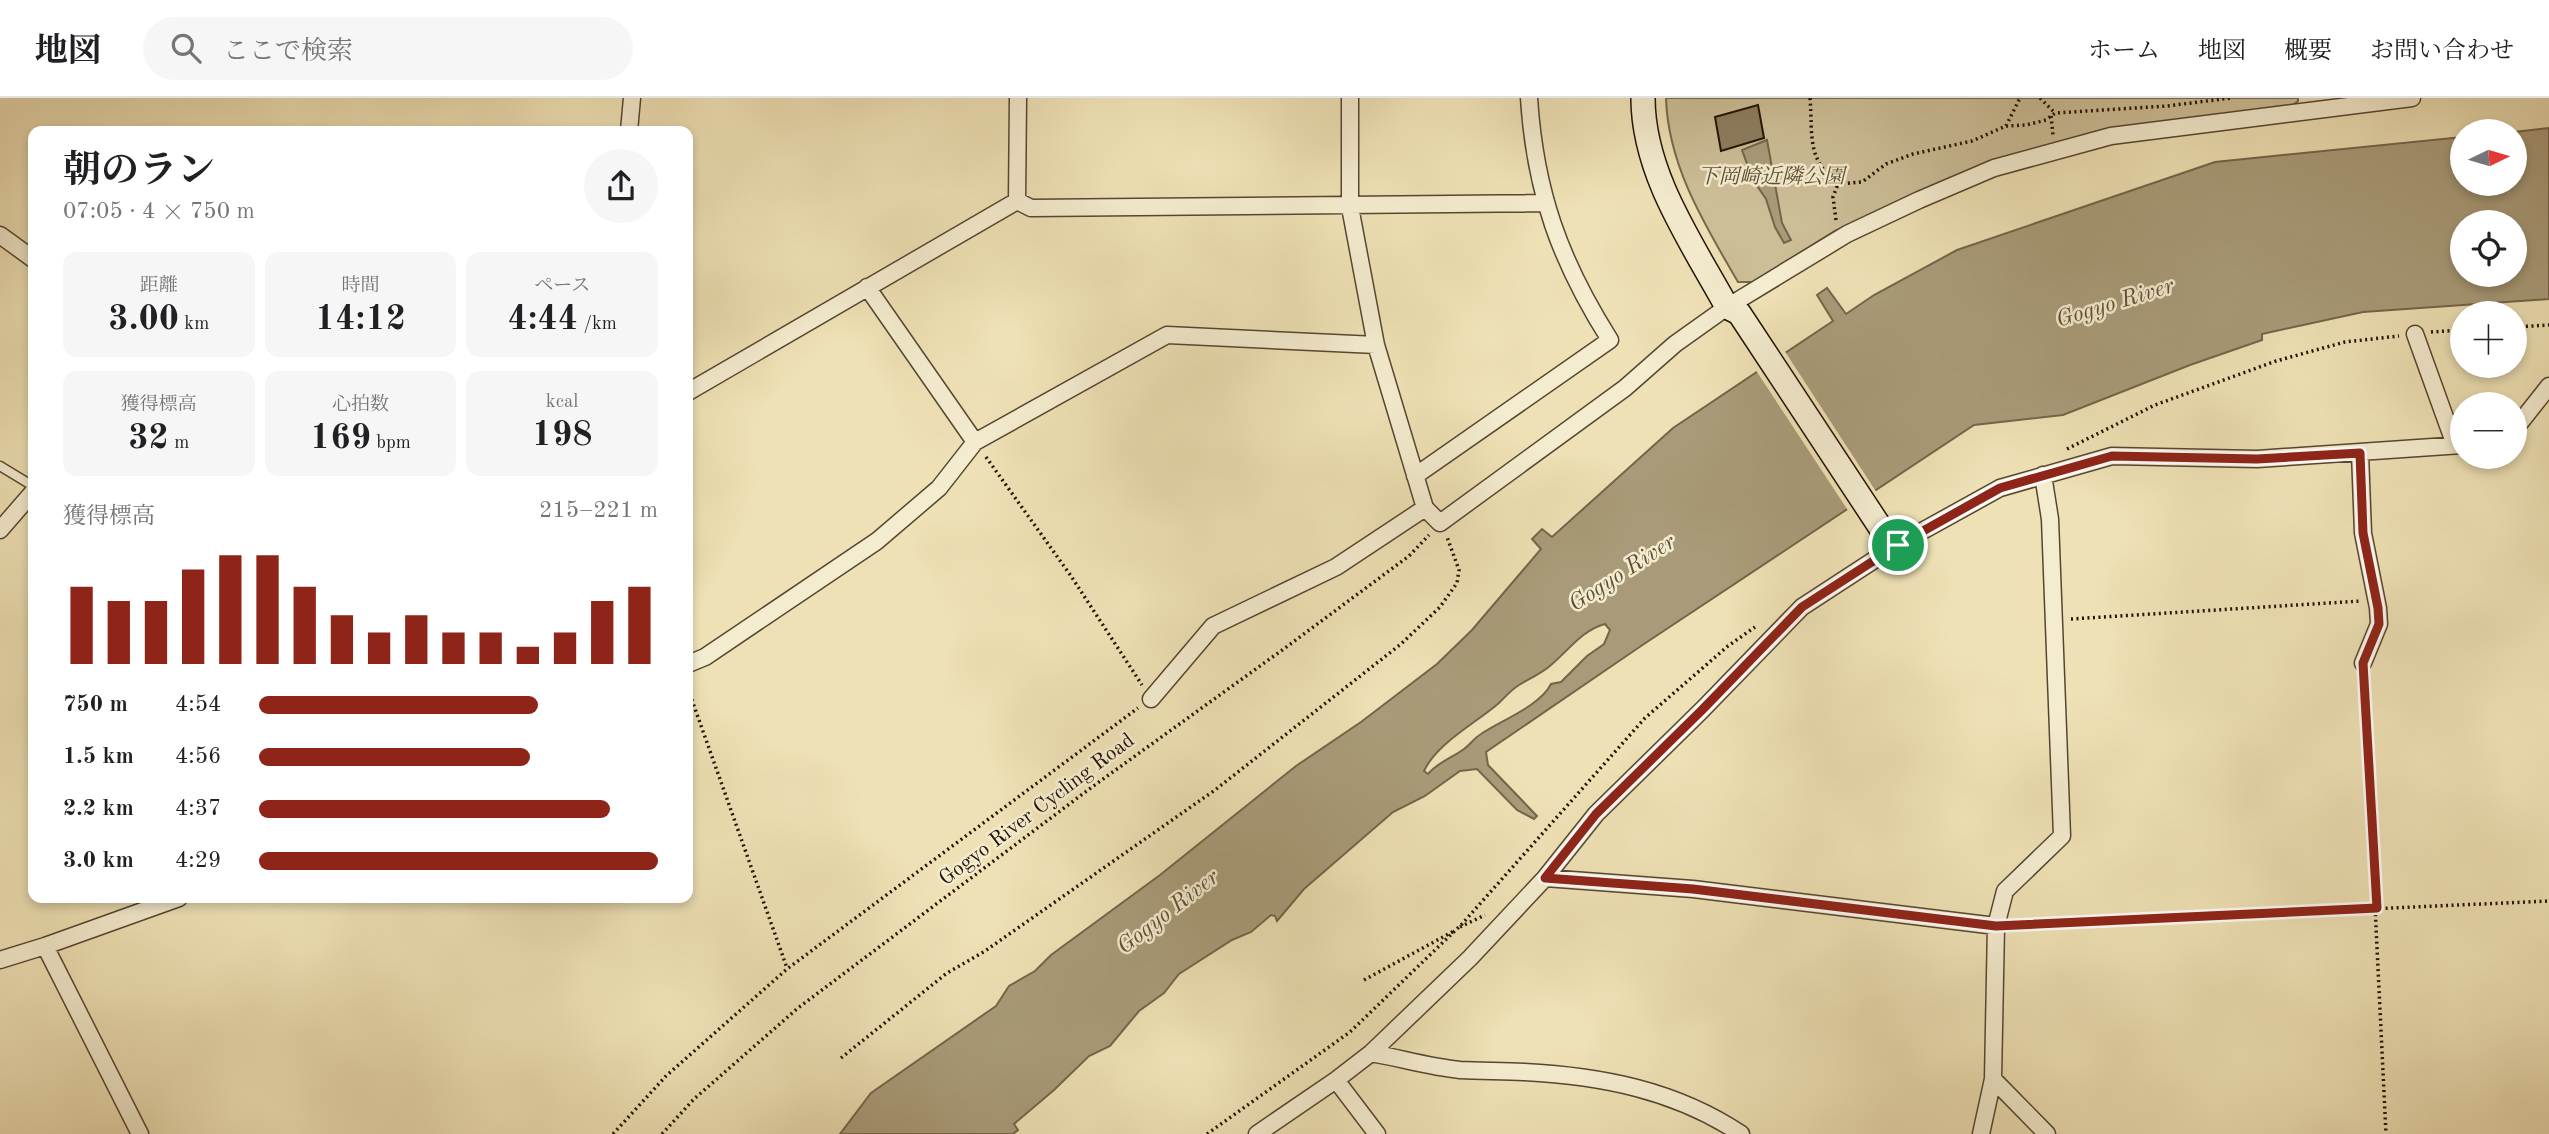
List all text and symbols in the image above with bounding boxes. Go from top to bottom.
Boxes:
search box [143,17,633,80]
icon: search [167,29,205,67]
text: 地図 [35,36,101,69]
text: ここで検索 [223,39,353,65]
text: ホーム [2088,40,2160,64]
text: 地図 [2198,40,2246,64]
text: 概要 [2284,40,2332,64]
text: お問い合わせ [2370,40,2514,64]
north arrow [2450,119,2527,196]
map controls [2450,119,2527,469]
button: share [584,149,658,223]
text: 朝のラン [63,153,215,191]
park label: 下岡崎近隣公園 [1698,165,1847,188]
text: 07:05 · 4 × 750 m [63,200,255,223]
button: locate [2450,210,2527,287]
water label: Gogyo River [2053,274,2178,333]
text: 距離 [140,277,178,296]
text: 時間 [341,277,380,296]
text: ペース [534,277,590,296]
button: + [2450,301,2527,378]
text: 3.00 [108,302,179,337]
text: 14:12 [315,302,406,337]
text: 4:44 [507,302,578,337]
text: km [179,315,209,334]
text: /km [578,315,617,334]
button: − [2450,392,2527,469]
text: kcal [546,393,579,412]
text: 獲得標高 [121,396,197,415]
text: 心拍数 [332,396,389,415]
text: 198 [532,418,593,453]
text: 32 [128,421,169,456]
text: 169 [310,421,371,456]
text: m [169,434,189,453]
text: bpm [371,434,411,453]
text: 215–221 m [539,499,658,522]
text: 獲得標高 [63,505,155,528]
pin [1868,515,1928,575]
icon: arrive [1879,526,1917,564]
water label: Gogyo River [1565,530,1681,617]
text: 750 m [63,693,128,716]
text: 4:54 [175,693,221,716]
street label: Gogyo River Cycling Road [936,730,1139,890]
text: 1.5 km [63,745,134,768]
text: 4:56 [175,745,221,768]
text: 2.2 km [63,797,134,820]
text: 4:37 [175,797,221,820]
text: 3.0 km [63,849,134,872]
text: 4:29 [175,849,221,872]
water label: Gogyo River [1113,865,1225,959]

